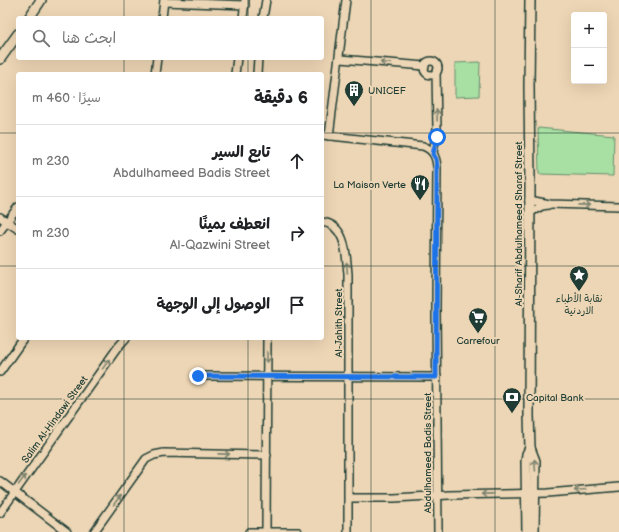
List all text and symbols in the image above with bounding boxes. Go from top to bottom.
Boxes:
map controls [571,12,607,84]
button: + [571,12,607,48]
search box [16,16,324,60]
icon: search [30,27,52,49]
text: ابحث هنا [62,29,116,48]
button: − [571,48,607,84]
one-way arrow [380,59,393,66]
building icon: UNICEF [343,79,365,107]
place label: UNICEF [368,85,406,97]
text: 6 دقيقة [254,88,308,108]
text: سيرًا · 460 m [32,90,101,106]
one-way arrow [433,109,441,122]
route start [428,128,446,146]
street label: Al-Sharif Abdulhameed Sharaf Street [513,141,525,307]
text: تابع السير [212,143,270,162]
icon: ahead [286,150,308,172]
text: 230 m [32,153,69,169]
text: Abdulhameed Badis Street [113,165,270,181]
restaurant icon: La Maison Verte [409,173,431,201]
place label: La Maison Verte [333,179,406,191]
one-way arrow [577,201,590,209]
text: انعطف يمينًا [199,215,270,234]
icon: right [286,222,308,244]
text: 230 m [32,225,69,241]
text: Al-Qazwini Street [170,237,270,253]
one-way arrow [344,262,351,275]
place icon: نقابة الأطباء الاردنية [568,264,590,292]
street label: Al-Jahith Street [333,288,345,358]
place label: نقابة الأطباء الاردنية [556,292,602,317]
icon: arrive [286,294,308,316]
text: الوصول إلى الوجهة [156,295,270,314]
supermarket icon: Carrefour [467,306,489,334]
place label: Carrefour [456,335,500,347]
one-way arrow [263,350,271,363]
one-way arrow [102,358,110,369]
route end [189,367,207,385]
street label: Salim Al-Hindawi Street [19,374,91,466]
bank icon: Capital Bank [501,386,523,414]
place label: Capital Bank [526,392,583,404]
street label: Abdulhameed Badis Street [422,393,434,513]
one-way arrow [217,450,230,458]
one-way arrow [531,459,538,472]
one-way arrow [18,475,26,486]
one-way arrow [574,486,587,494]
one-way arrow [481,490,494,498]
one-way arrow [112,495,121,506]

